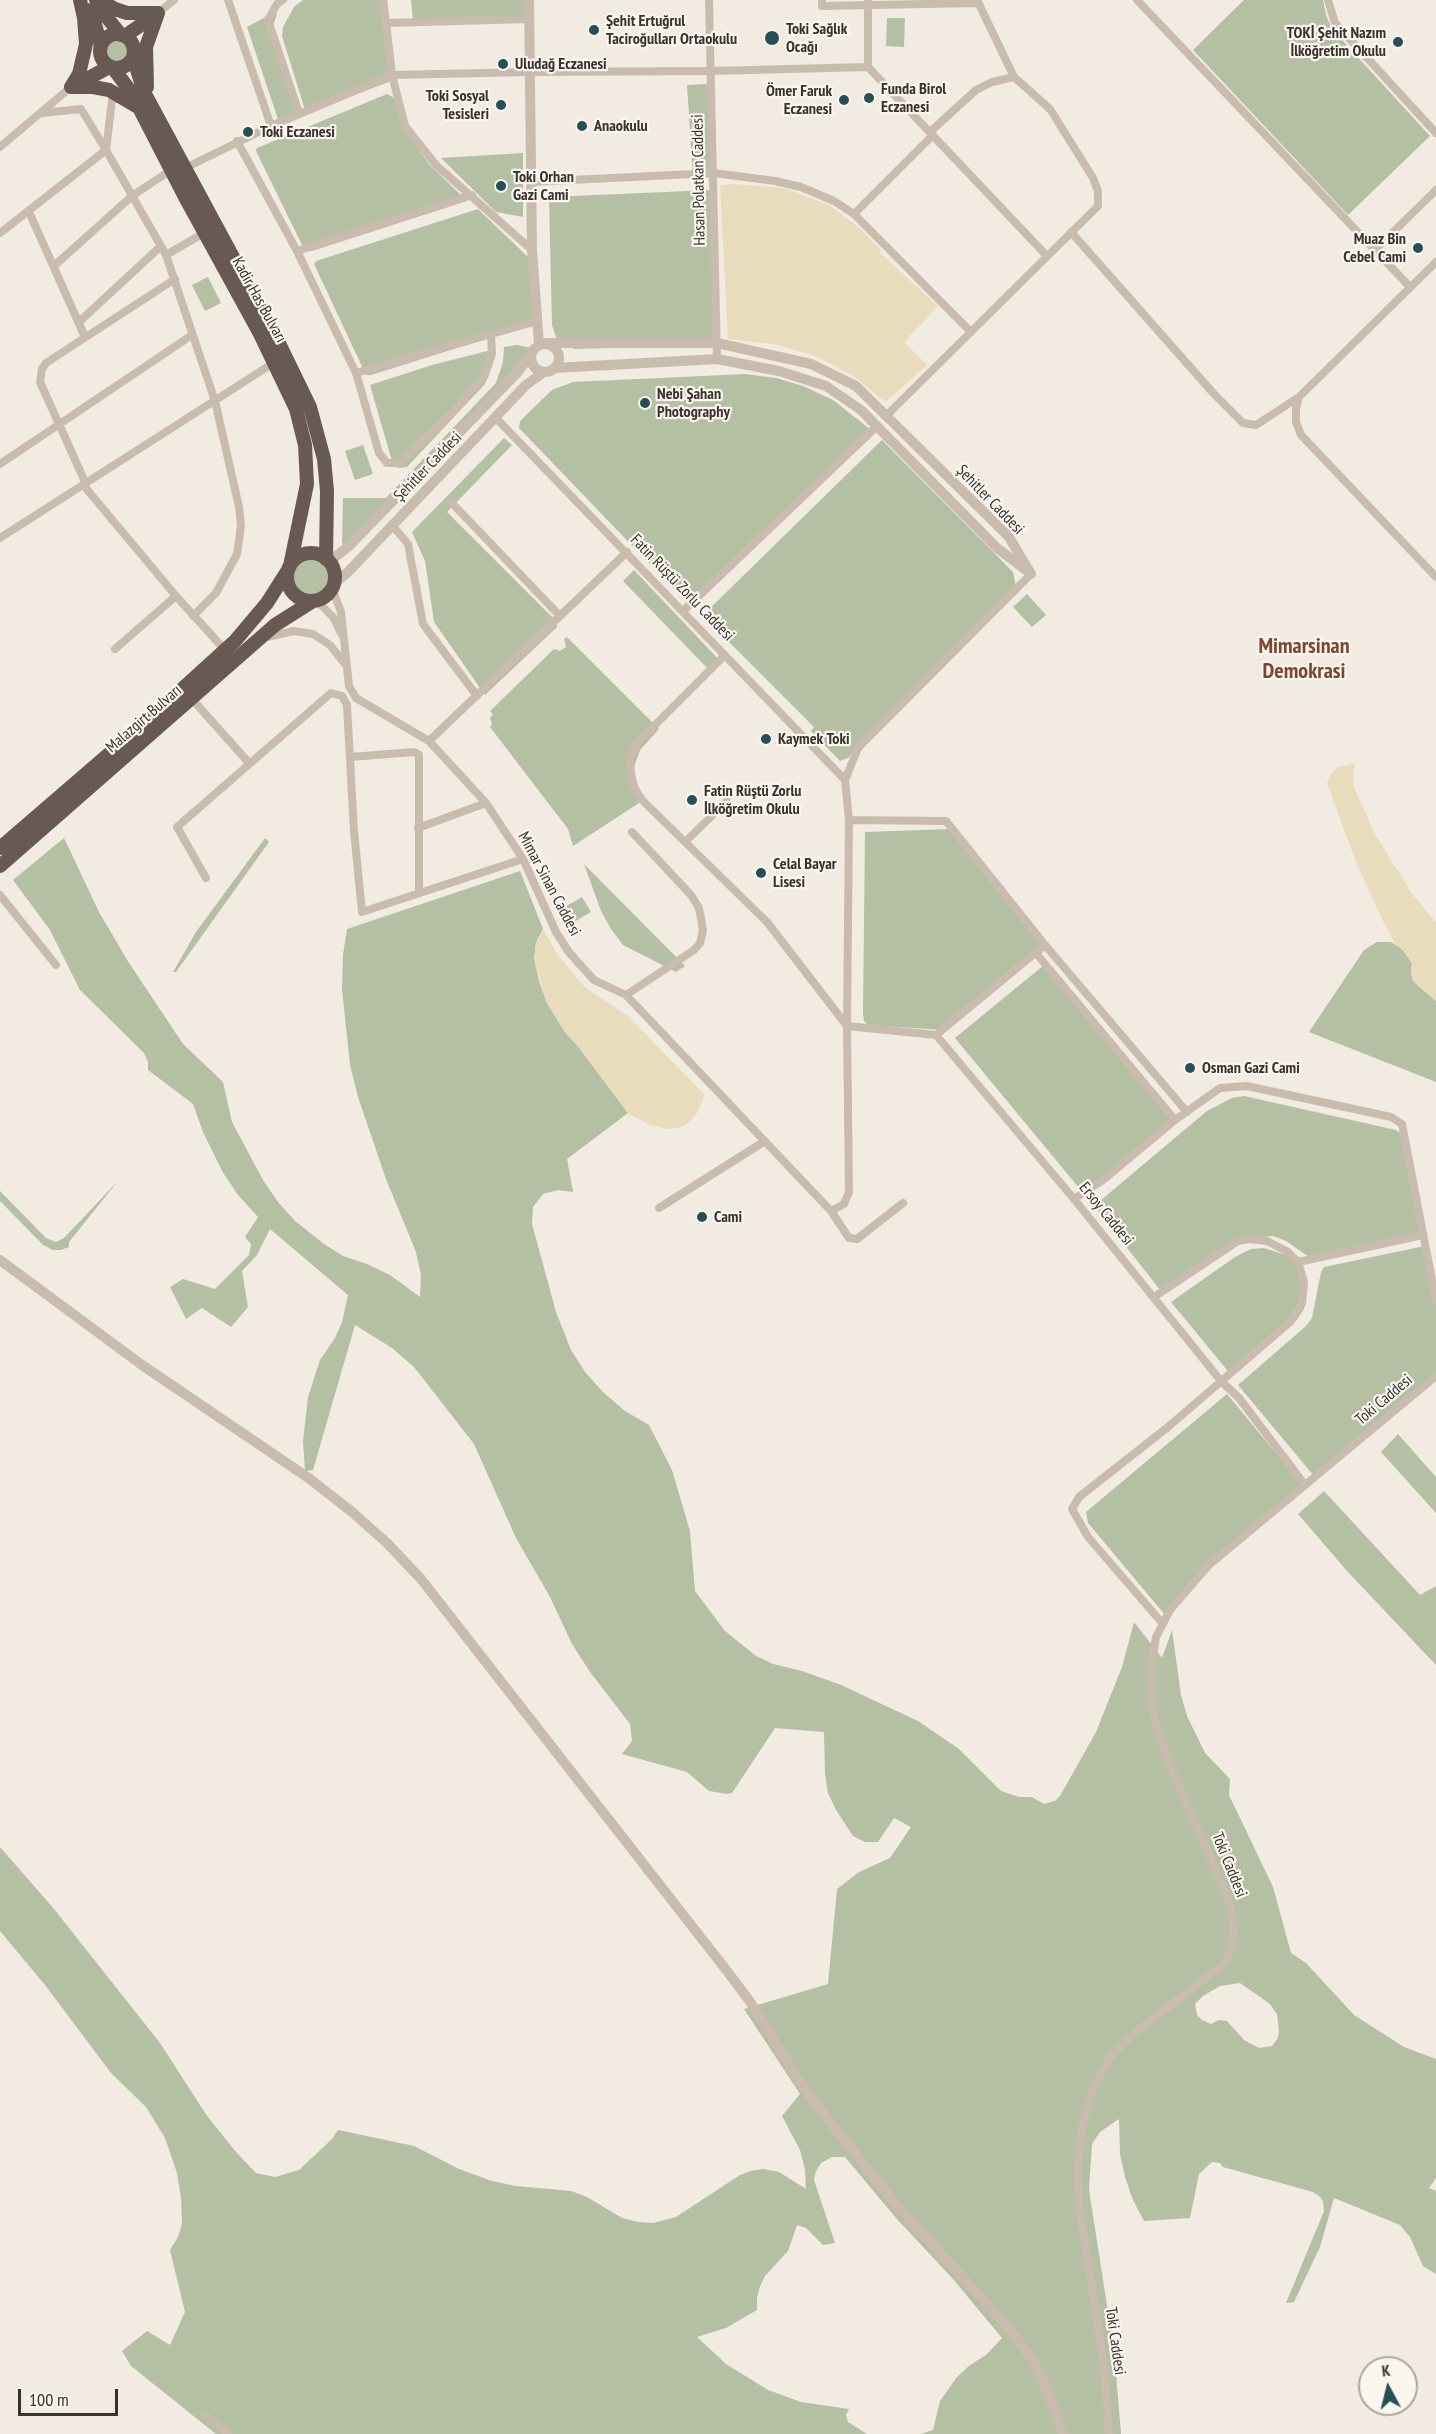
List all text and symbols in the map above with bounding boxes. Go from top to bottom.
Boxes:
place label: Şehit Ertuğrul Taciroğulları Ortaokulu [606,11,737,49]
place label: Toki Sağlık Ocağı [786,19,847,57]
marker: Şehit Ertuğrul Taciroğulları Ortaokulu [587,23,601,37]
place label: TOKİ Şehit Nazım İlköğretim Okulu [1287,23,1386,61]
marker: Toki Sağlık Ocağı [763,29,781,47]
marker: TOKİ Şehit Nazım İlköğretim Okulu [1391,35,1405,49]
place label: Uludağ Eczanesi [515,54,607,74]
marker: Uludağ Eczanesi [496,57,510,71]
place label: Funda Birol Eczanesi [881,79,946,117]
place label: Ömer Faruk Eczanesi [766,81,832,119]
place label: Toki Sosyal Tesisleri [426,86,489,124]
marker: Funda Birol Eczanesi [862,91,876,105]
marker: Ömer Faruk Eczanesi [837,93,851,107]
marker: Toki Sosyal Tesisleri [494,98,508,112]
street label: Hasan Polatkan Caddesi [688,114,710,246]
place label: Anaokulu [594,116,648,136]
marker: Anaokulu [575,119,589,133]
place label: Toki Eczanesi [260,122,335,142]
marker: Toki Eczanesi [241,125,255,139]
place label: Toki Orhan Gazi Cami [513,167,574,205]
marker: Toki Orhan Gazi Cami [494,179,508,193]
place label: Muaz Bin Cebel Cami [1343,229,1406,267]
marker: Muaz Bin Cebel Cami [1411,241,1425,255]
street label: Kadir Has Bulvarı [228,254,290,346]
place label: Nebi Şahan Photography [657,384,730,422]
marker: Nebi Şahan Photography [638,396,652,410]
street label: Şehitler Caddesi [390,428,466,506]
street label: Şehitler Caddesi [952,461,1028,539]
street label: Fatin Rüştü Zorlu Caddesi [626,531,738,645]
district label: Mimarsinan Demokrasi [1258,634,1350,686]
street label: Malazgirt Bulvarı [102,681,186,757]
place label: Kaymek Toki [778,729,850,749]
marker: Kaymek Toki [759,732,773,746]
place label: Fatin Rüştü Zorlu İlköğretim Okulu [704,781,801,819]
marker: Fatin Rüştü Zorlu İlköğretim Okulu [685,793,699,807]
street label: Mimar Sinan Caddesi [513,829,585,939]
place label: Celal Bayar Lisesi [773,854,837,892]
marker: Celal Bayar Lisesi [754,866,768,880]
place label: Osman Gazi Cami [1202,1058,1300,1078]
marker: Osman Gazi Cami [1183,1061,1197,1075]
street label: Ersoy Caddesi [1075,1179,1137,1249]
place label: Cami [714,1207,742,1227]
marker: Cami [695,1210,709,1224]
street label: Toki Caddesi [1352,1371,1416,1429]
street label: Toki Caddesi [1207,1830,1251,1900]
street label: Toki Caddesi [1101,2306,1129,2376]
north arrow [1358,2356,1418,2416]
text: K [1381,2360,1391,2381]
scale bar [21,2377,122,2415]
text: 100 m [29,2388,69,2411]

